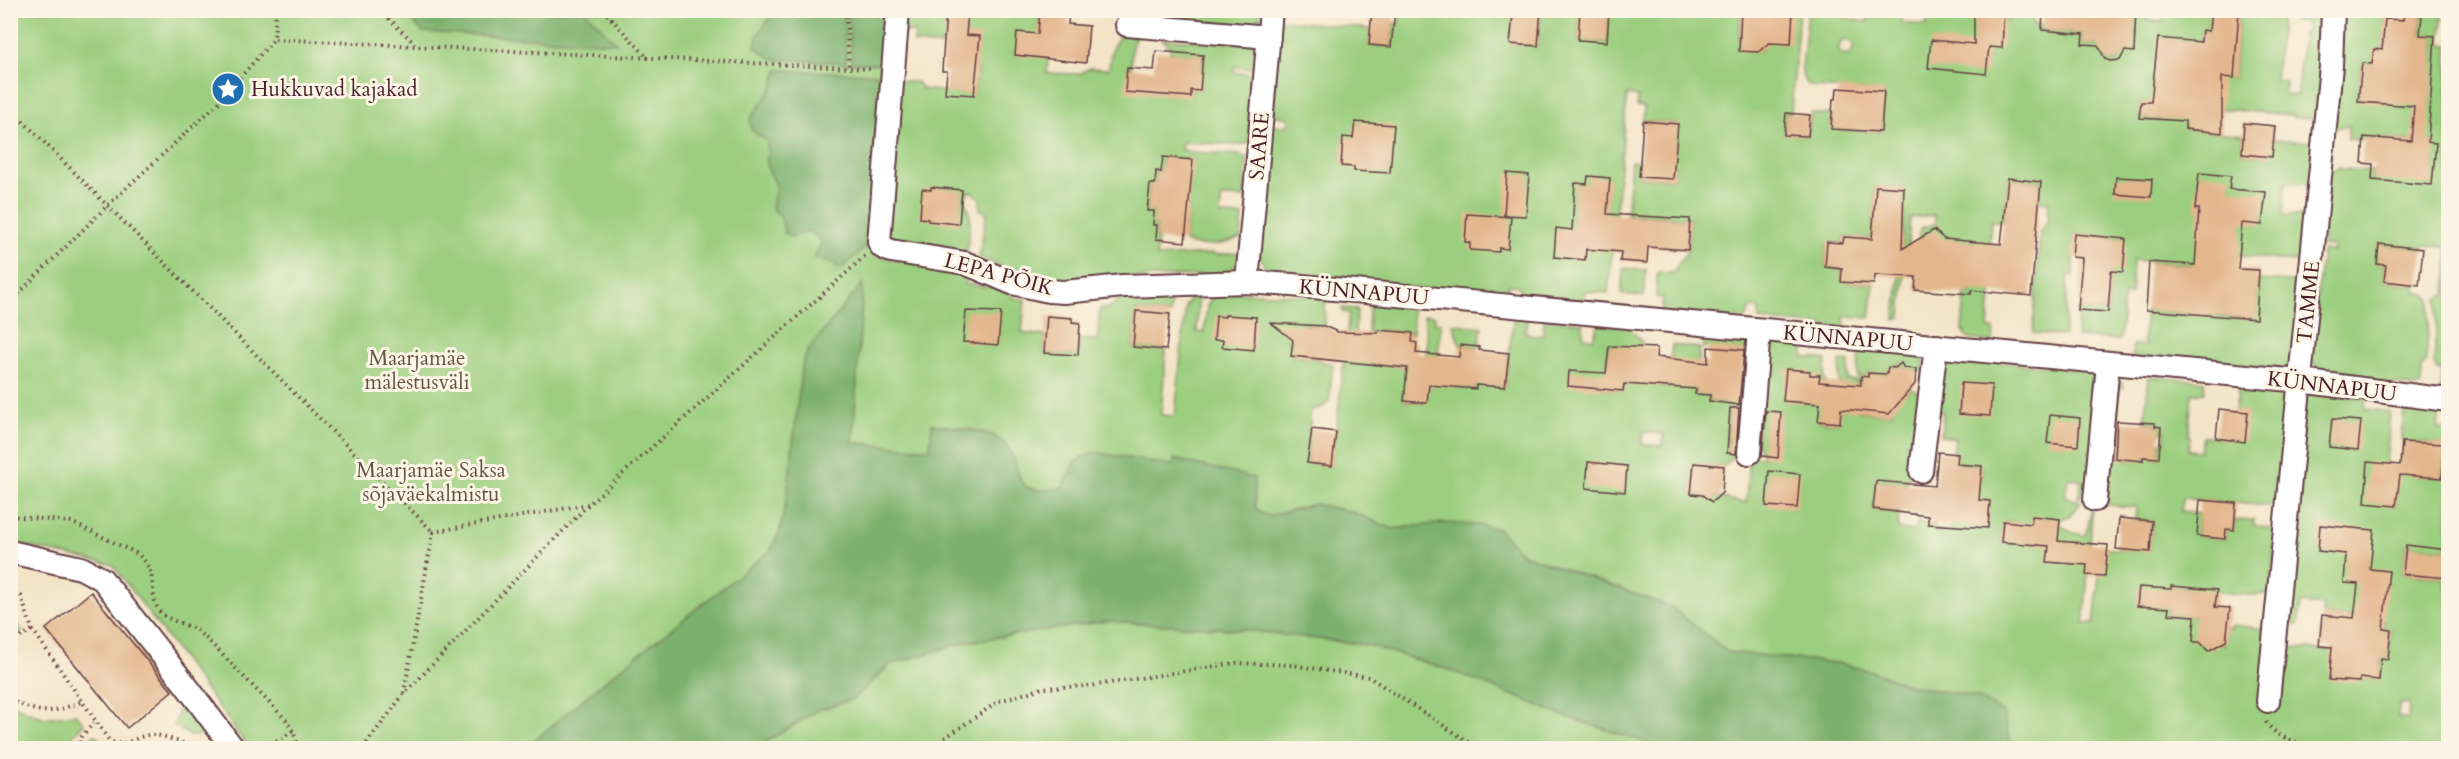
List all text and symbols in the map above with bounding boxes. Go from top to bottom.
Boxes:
place icon: Hukkuvad kajakad [210,71,246,107]
place label: Hukkuvad kajakad [251,75,417,104]
street label: SAARE [1242,111,1277,181]
street label: LEPA PÕIK [941,246,1057,303]
street label: TAMME [2290,259,2327,345]
street label: KÜNNAPUU [1298,272,1430,313]
street label: KÜNNAPUU [1782,318,1914,359]
park label: Maarjamäe mälestusväli [364,344,470,397]
street label: KÜNNAPUU [2266,364,2398,409]
park label: Maarjamäe Saksa sõjaväekalmistu [356,456,506,509]

